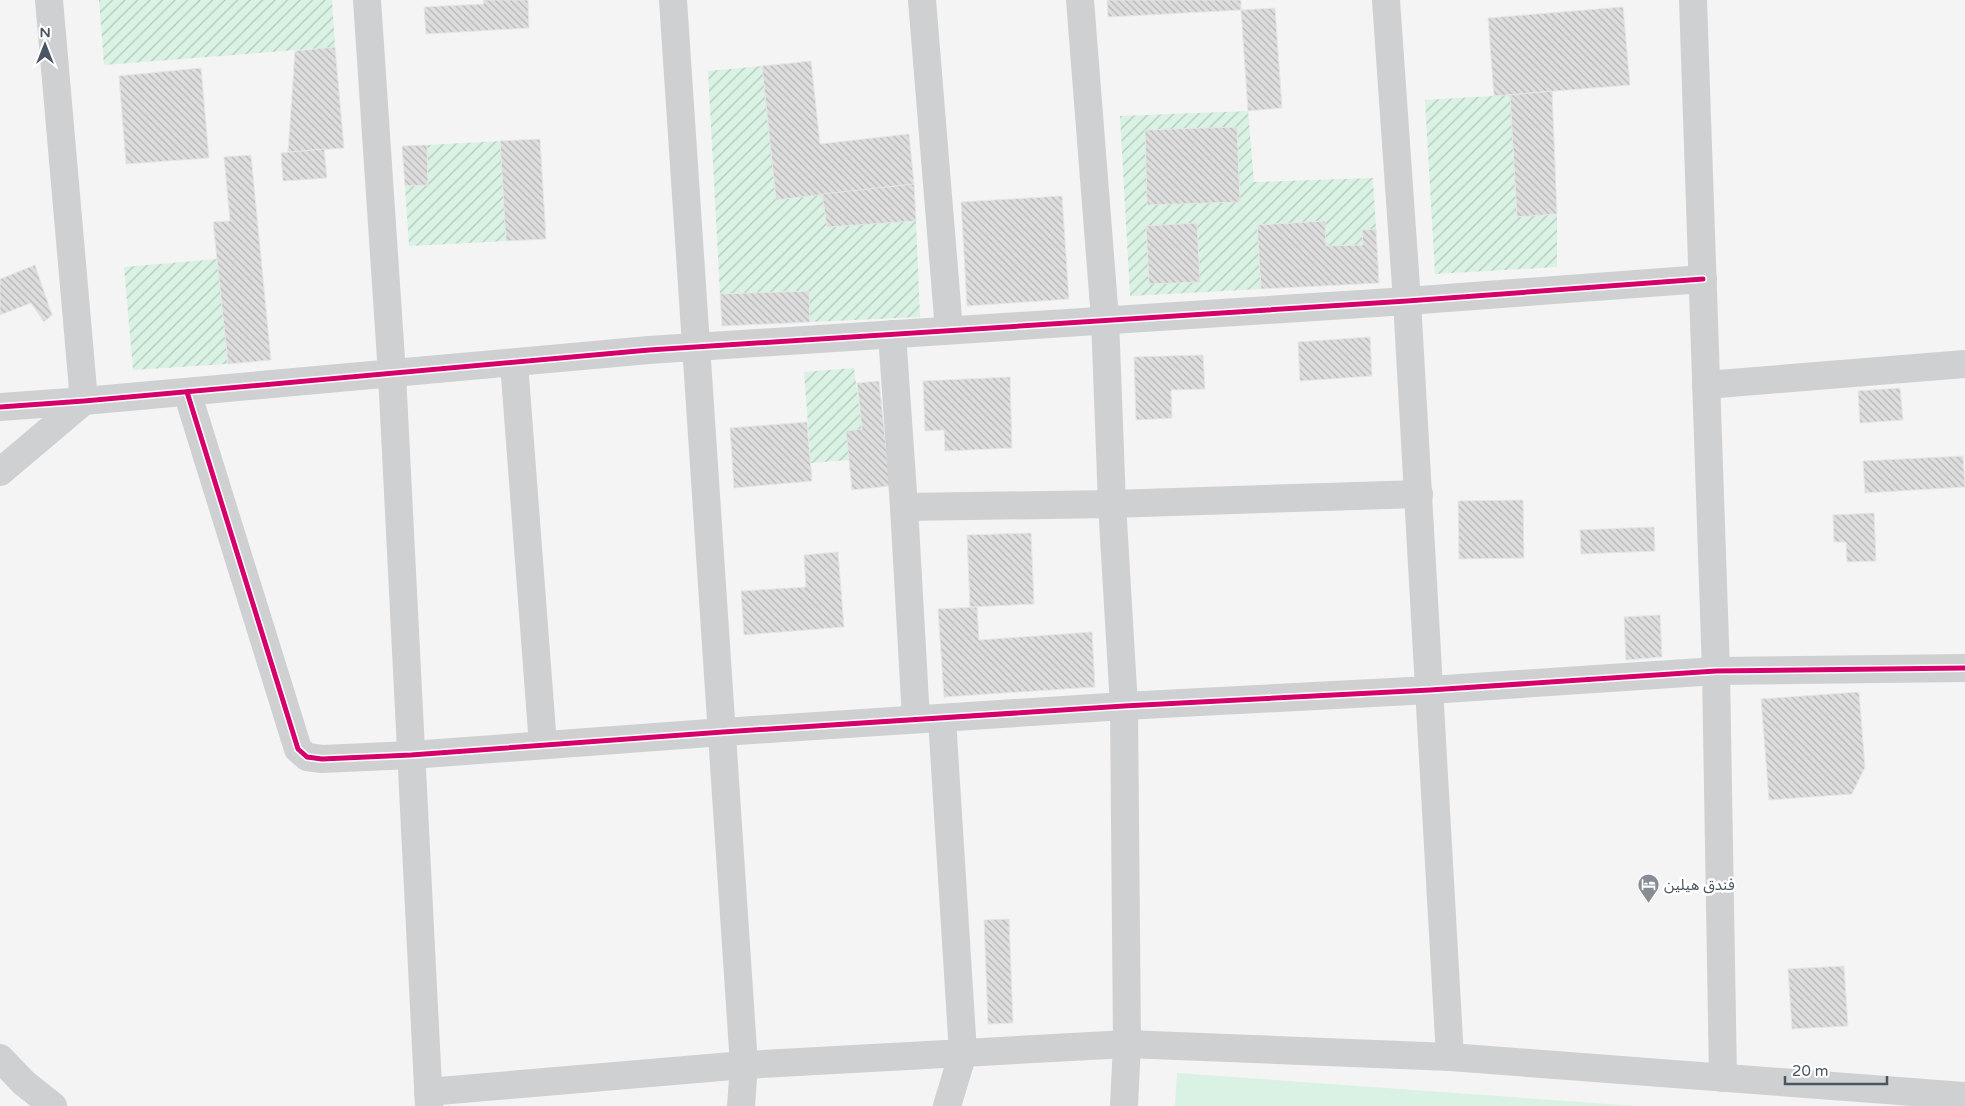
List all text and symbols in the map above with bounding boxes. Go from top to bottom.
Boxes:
north arrow [20,20,70,70]
text: N [39,24,51,41]
hotel icon: فندق هيلين [1636,873,1660,904]
place label: فندق هيلين [1664,876,1735,894]
scale bar [1785,1054,1888,1086]
text: 20 m [1792,1062,1829,1080]

